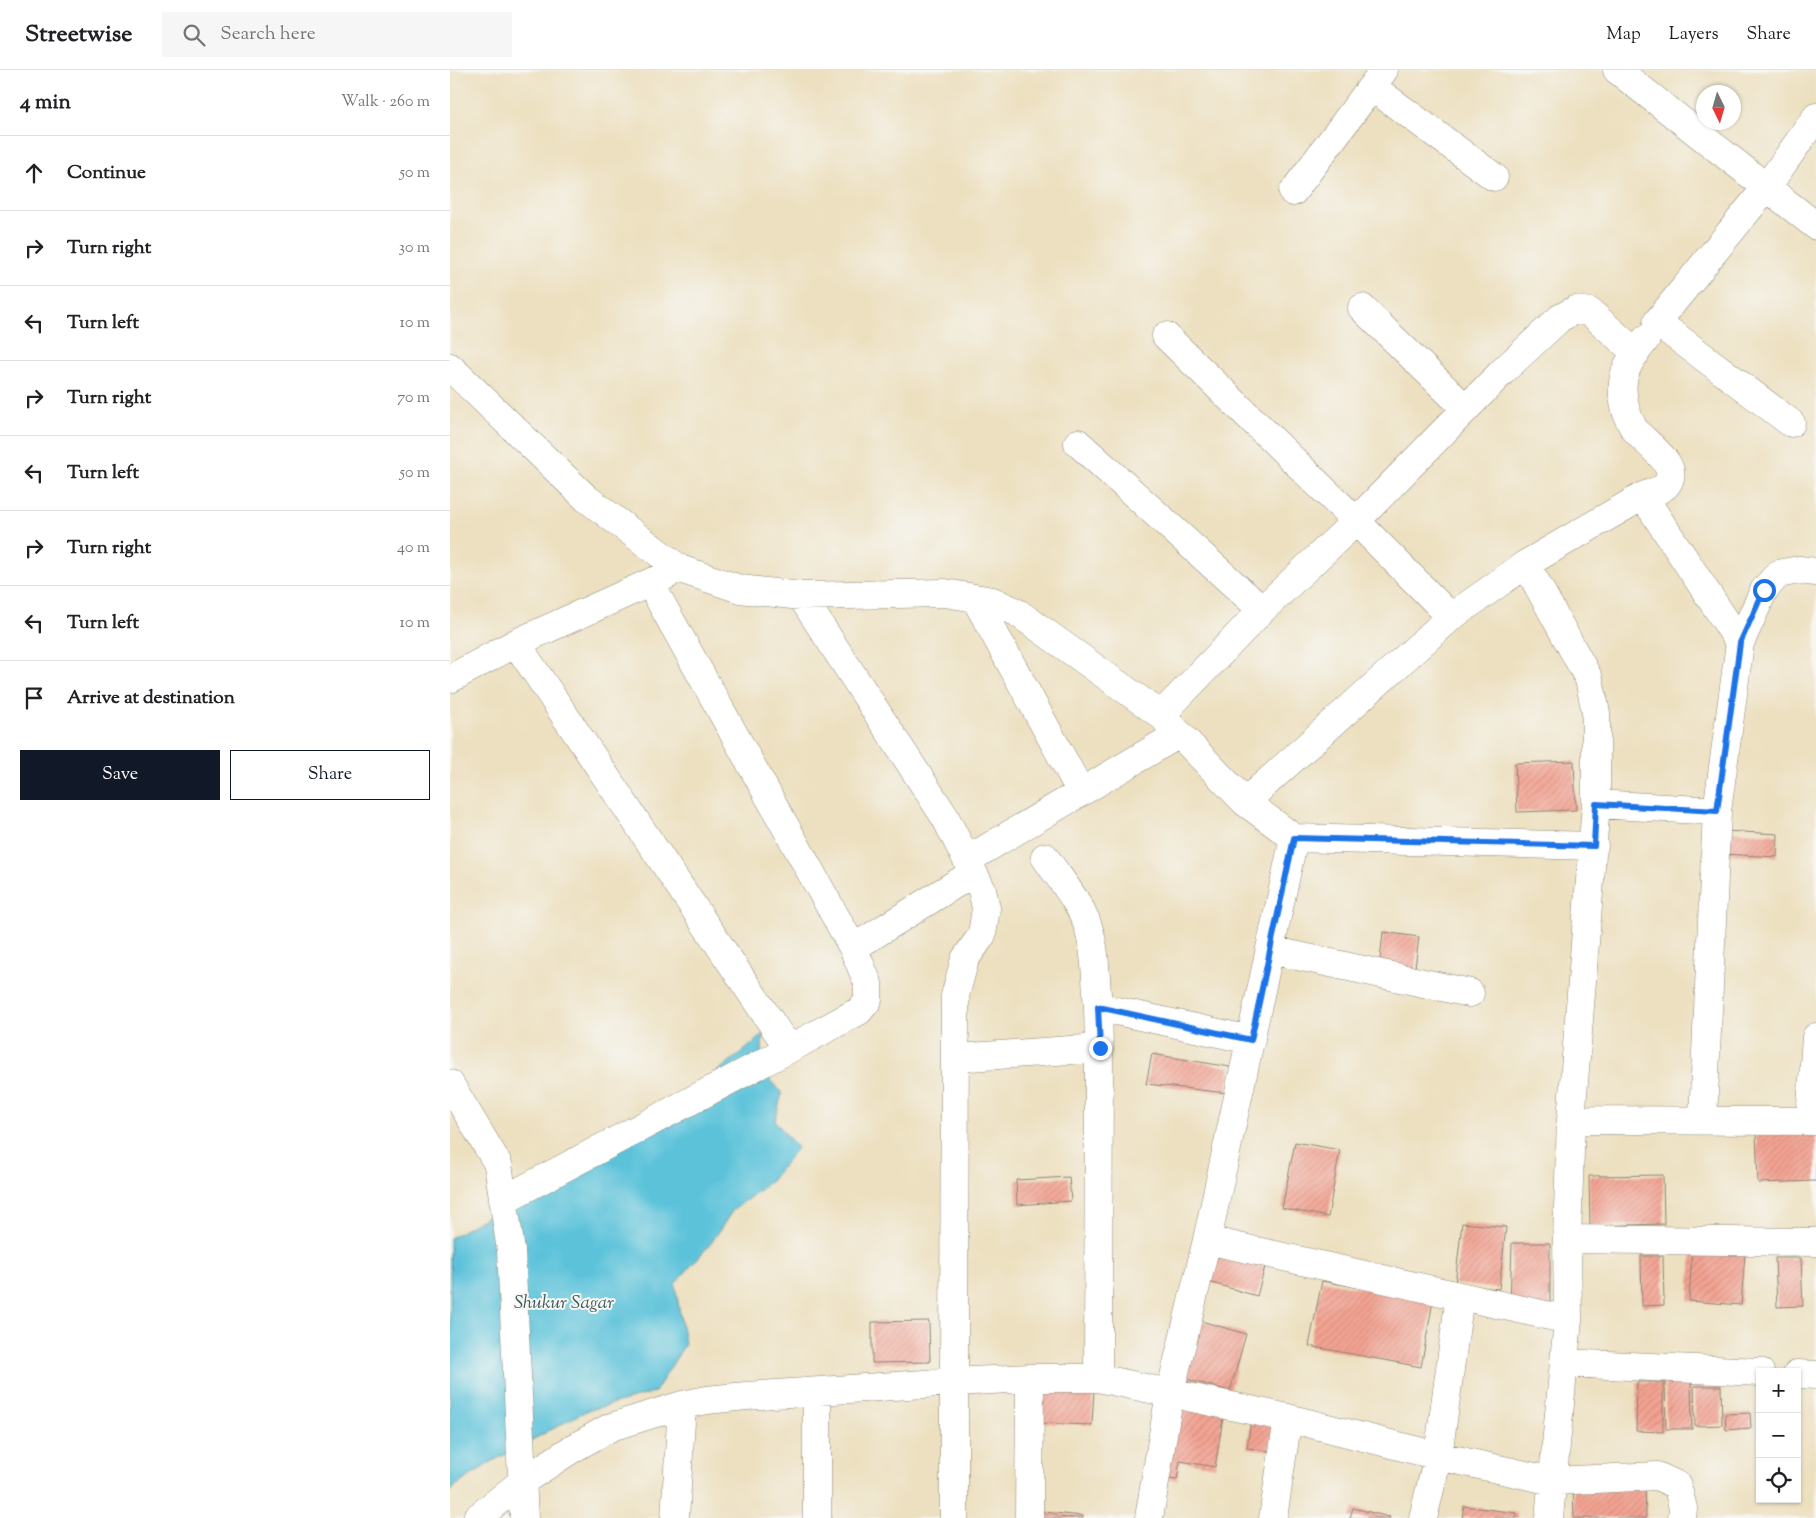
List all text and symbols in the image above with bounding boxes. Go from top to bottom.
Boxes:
search box [162,12,512,57]
text: Streetwise [25,18,132,52]
icon: search [180,21,208,49]
text: Search here [220,21,316,48]
text: Map [1606,22,1641,48]
text: Layers [1669,22,1719,48]
text: Share [1747,22,1791,48]
north arrow [1696,85,1741,130]
text: 4 min [20,88,71,118]
text: Walk · 260 m [341,91,430,114]
icon: ahead [20,159,48,187]
text: Continue [67,160,146,187]
text: 50 m [399,162,430,185]
icon: right [20,234,48,262]
text: Turn right [67,235,151,262]
text: 30 m [399,237,430,260]
icon: left [20,309,48,337]
text: Turn left [67,310,139,337]
text: 10 m [400,312,430,335]
icon: right [20,384,48,412]
text: Turn right [67,385,151,412]
text: 70 m [397,387,430,410]
icon: left [20,459,48,487]
text: Turn left [67,460,139,487]
text: 50 m [399,462,430,485]
icon: right [20,534,48,562]
text: Turn right [67,535,151,562]
text: 40 m [397,537,430,560]
route start [1753,579,1776,602]
icon: left [20,609,48,637]
text: Turn left [67,610,139,637]
text: 10 m [400,612,430,635]
icon: arrive [20,684,48,712]
text: Arrive at destination [67,685,235,712]
button: Save [20,750,220,800]
button: Share [230,750,430,800]
route end [1089,1037,1112,1060]
water label: Shukur Sagar [514,1290,614,1317]
map controls [1756,1368,1801,1503]
button: + [1756,1368,1801,1413]
button: − [1756,1413,1801,1458]
button: locate [1756,1458,1801,1503]

